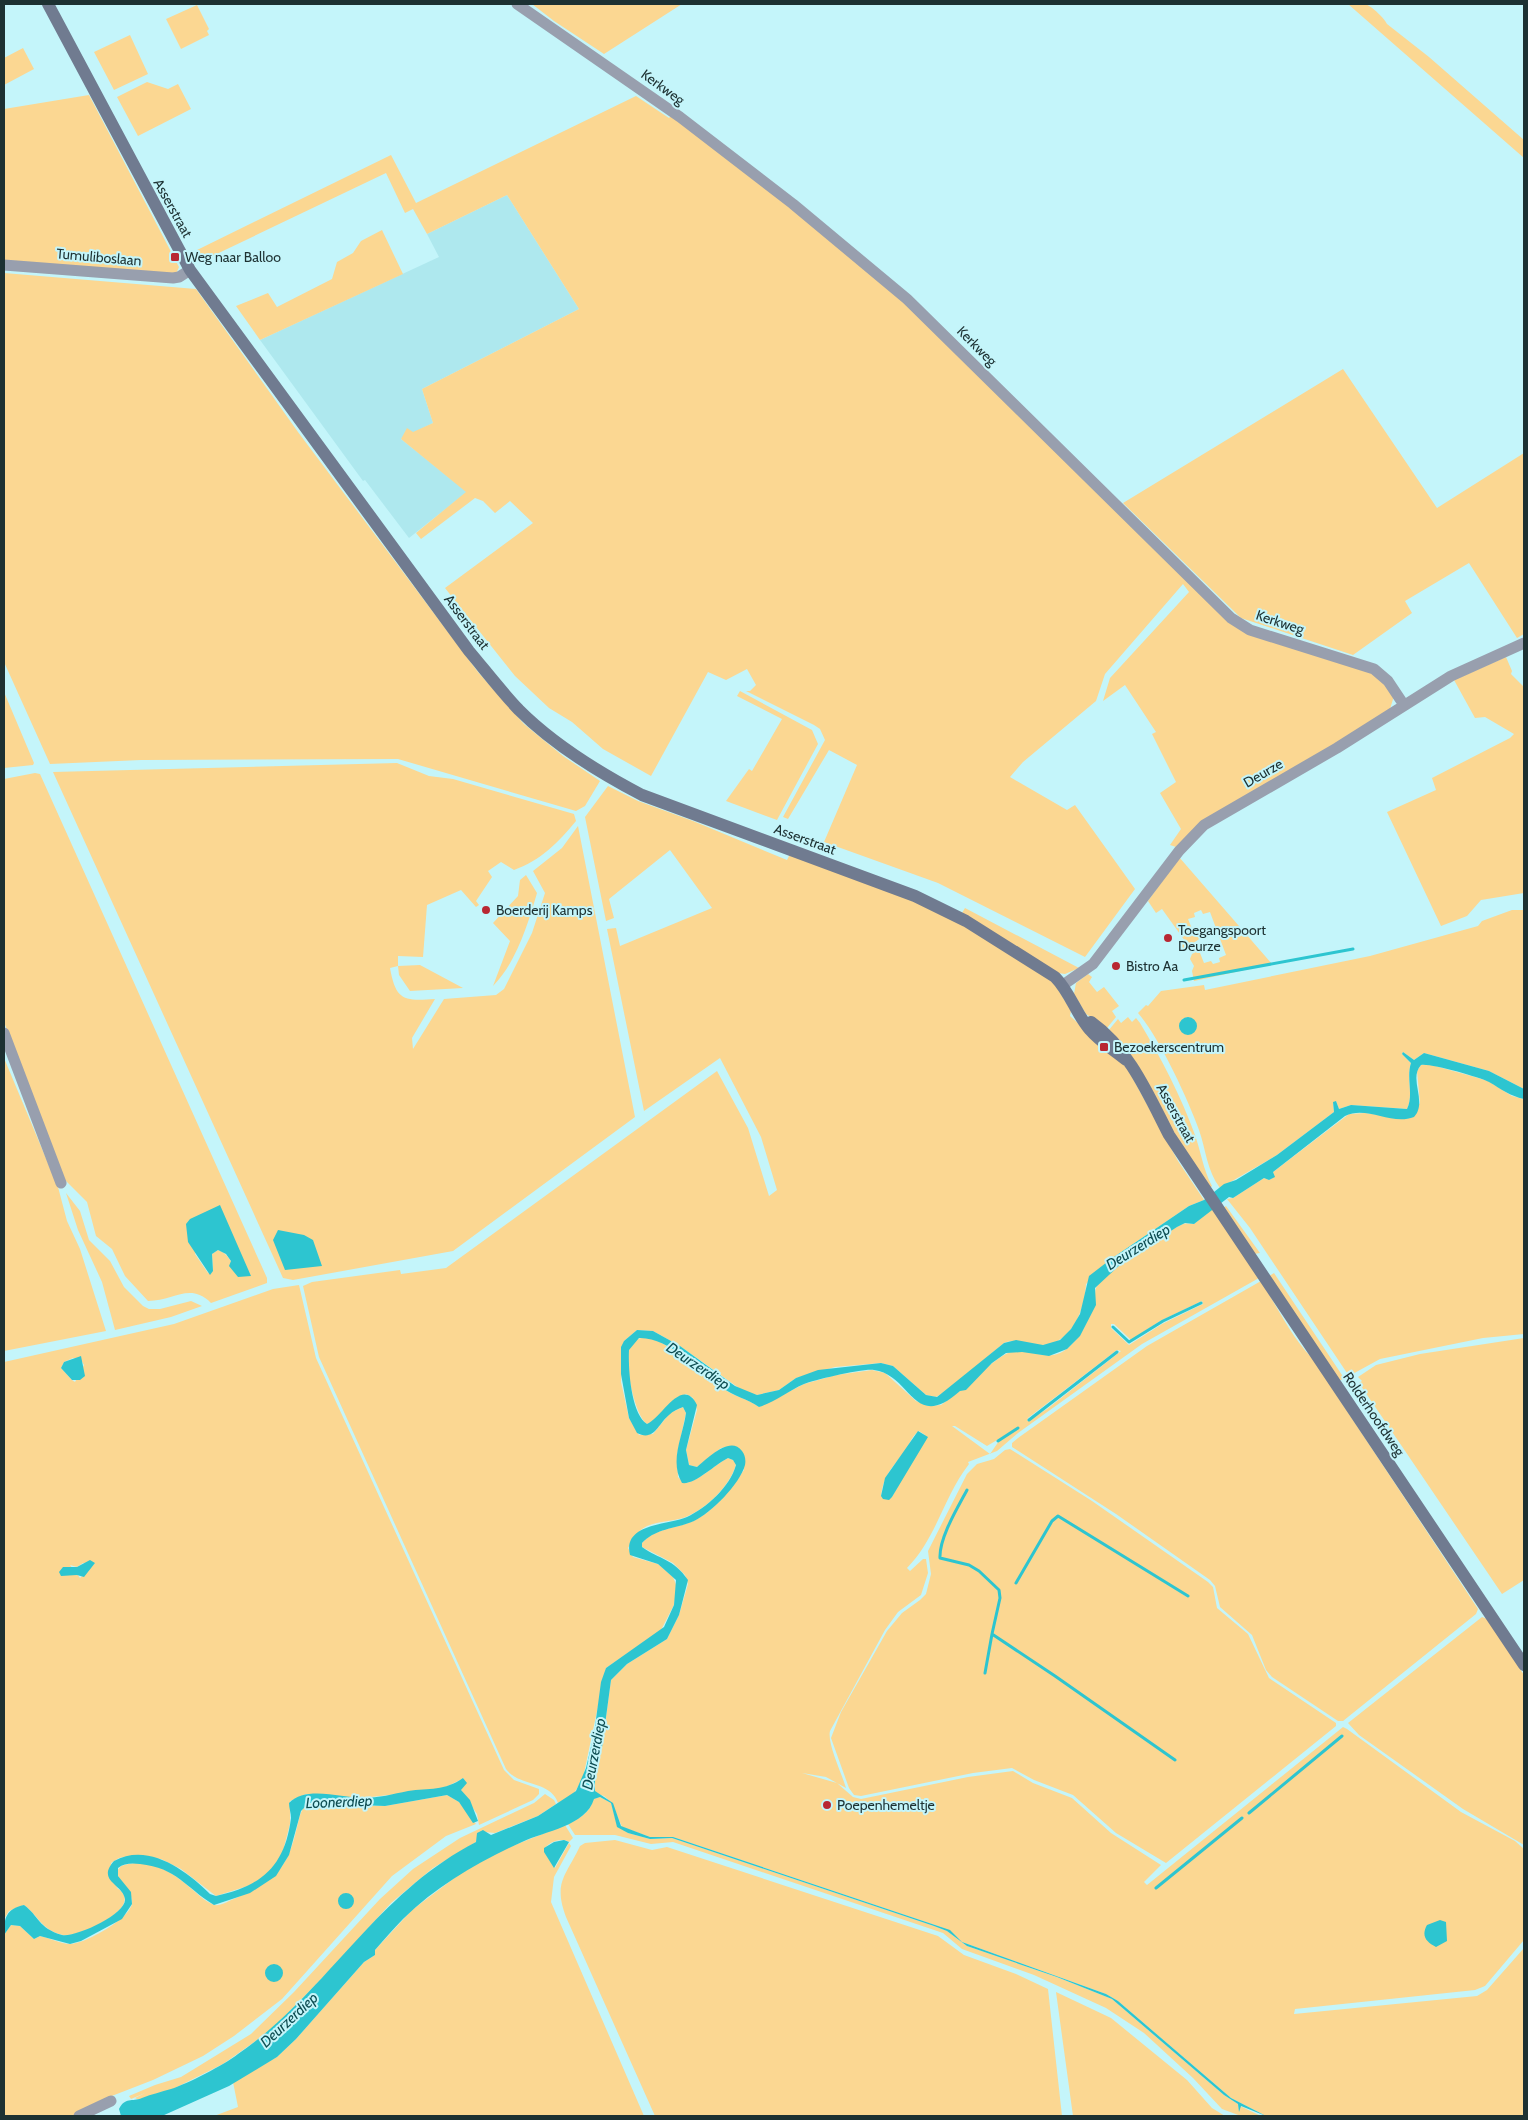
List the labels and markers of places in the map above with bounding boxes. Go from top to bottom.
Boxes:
place label: Weg naar Balloo [185,248,281,266]
marker: Weg naar Balloo [169,251,181,263]
place label: Boerderij Kamps [496,901,593,919]
marker: Boerderij Kamps [480,904,492,916]
place label: Toegangspoort Deurze [1178,921,1266,955]
marker: Toegangspoort Deurze [1162,932,1174,944]
place label: Bistro Aa [1126,957,1178,975]
marker: Bistro Aa [1110,960,1122,972]
place label: Bezoekerscentrum [1114,1038,1224,1056]
marker: Bezoekerscentrum [1098,1041,1110,1053]
place label: Poepenhemeltje [837,1796,935,1814]
marker: Poepenhemeltje [821,1799,833,1811]

